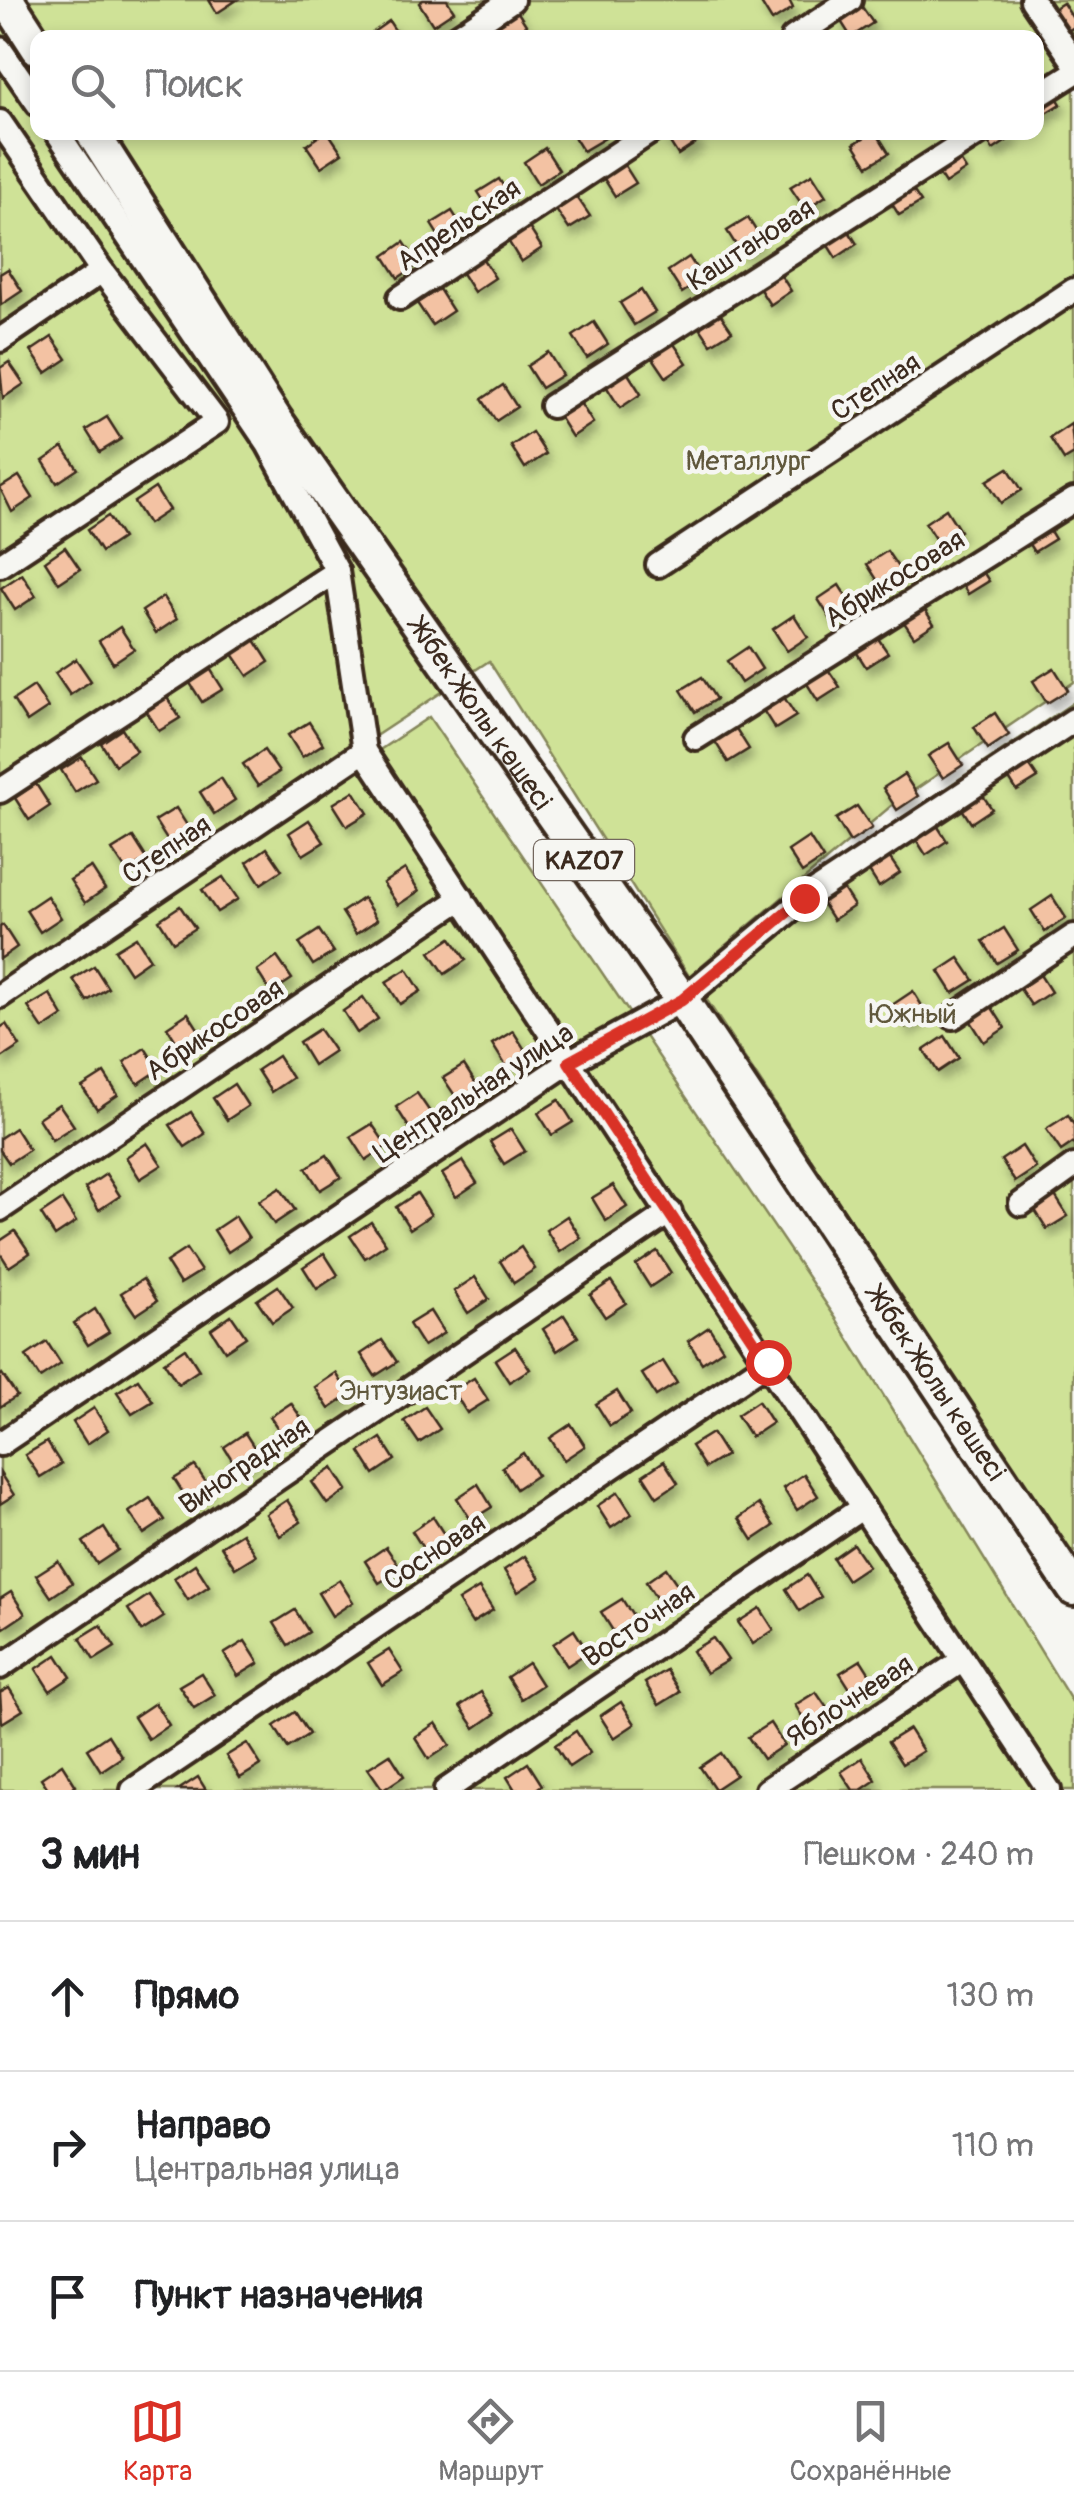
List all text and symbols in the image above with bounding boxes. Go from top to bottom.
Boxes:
search box [30,30,1044,140]
icon: search [65,58,120,113]
text: Поиск [145,61,244,109]
street label: Апрельская [390,171,527,279]
street label: Каштановая [680,191,821,299]
street label: Степная [825,345,927,429]
park label: Металлург [685,444,811,479]
street label: Абрикосовая [818,522,971,636]
street label: Жібек Жолы көшесі [399,609,559,817]
street label: Степная [116,808,218,893]
road number: KAZ07 [534,840,634,880]
route end [782,876,828,922]
street label: Абрикосовая [139,971,290,1089]
park label: Южный [869,997,957,1032]
street label: Центральная улица [367,1016,580,1171]
street label: Жібек Жолы көшесі [856,1277,1013,1488]
route start [746,1340,792,1386]
park label: Энтузиаст [339,1374,463,1409]
street label: Виноградная [173,1410,317,1523]
street label: Сосновая [377,1505,493,1599]
street label: Восточная [576,1575,702,1676]
street label: Яблочневая [780,1647,920,1755]
text: 3 мин [40,1829,140,1881]
text: Пешком · 240 m [804,1835,1034,1875]
icon: ahead [40,1969,95,2024]
text: Прямо [135,1972,239,2020]
text: 130 m [946,1976,1034,2016]
text: Направо [135,2102,271,2150]
icon: right [40,2119,95,2174]
text: 110 m [952,2126,1034,2166]
text: Центральная улица [135,2150,400,2190]
icon: arrive [40,2269,95,2324]
text: Пункт назначения [135,2272,423,2320]
tab: Карта [123,2394,192,2489]
tab: Маршрут [438,2394,544,2489]
tab: Сохранённые [790,2394,951,2489]

